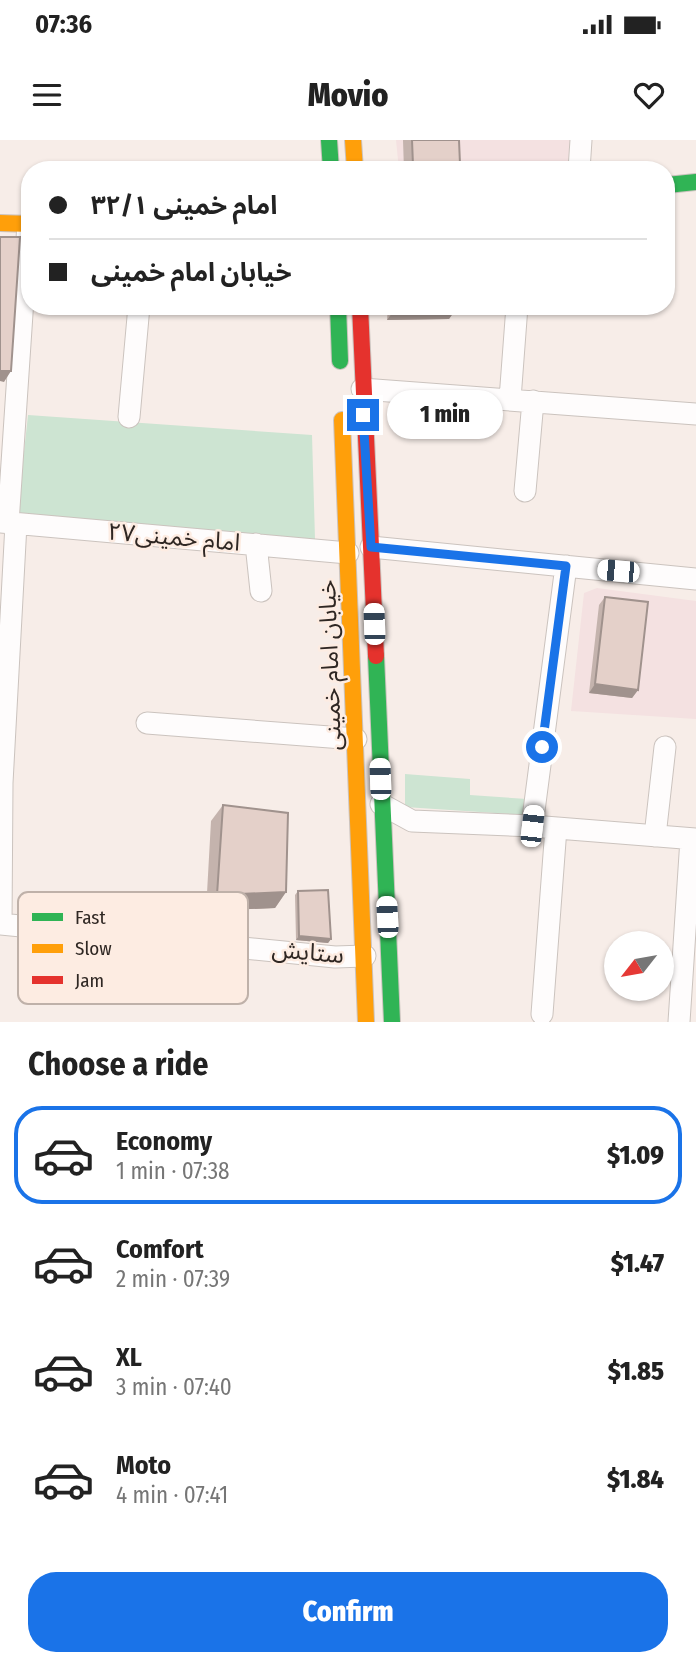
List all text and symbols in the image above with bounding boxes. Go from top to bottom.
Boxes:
text: 07:36 [35,9,92,40]
icon: menu [28,76,66,114]
text: Movio [308,76,388,114]
icon: heart [630,76,668,114]
text: امام خمینی ۳۲/۱ [91,190,277,221]
text: خیابان امام خمینی [91,257,292,288]
callout: 1 min [388,390,503,440]
route end [347,399,379,431]
text: 1 min [420,400,470,428]
street label: امام خمینی۲۷ [106,517,241,561]
car [597,559,640,583]
street label: خیابان امام خمینی [313,579,351,751]
car [363,603,386,645]
route start [526,731,558,763]
car [369,758,392,800]
car [520,804,545,848]
legend [18,892,248,1004]
car [376,895,399,939]
text: Fast [75,906,106,929]
north arrow [604,931,674,1001]
map controls [604,931,674,1001]
street label: ستایش [271,935,345,969]
text: Slow [75,937,112,960]
text: Jam [75,969,104,992]
text: Choose a ride [28,1045,209,1083]
icon: car [32,1124,95,1187]
text: Economy [116,1126,212,1157]
text: $1.09 [607,1140,664,1171]
text: 1 min · 07:38 [116,1157,230,1185]
icon: car [32,1232,95,1295]
text: Comfort [116,1234,204,1265]
text: $1.47 [611,1248,664,1279]
text: 2 min · 07:39 [116,1265,230,1293]
icon: car [32,1340,95,1403]
text: XL [116,1342,142,1373]
text: $1.85 [608,1356,664,1387]
text: 3 min · 07:40 [116,1373,232,1401]
icon: car [32,1448,95,1511]
text: Moto [116,1450,171,1481]
text: $1.84 [607,1464,664,1495]
text: 4 min · 07:41 [116,1481,228,1509]
button: Confirm [28,1572,668,1652]

